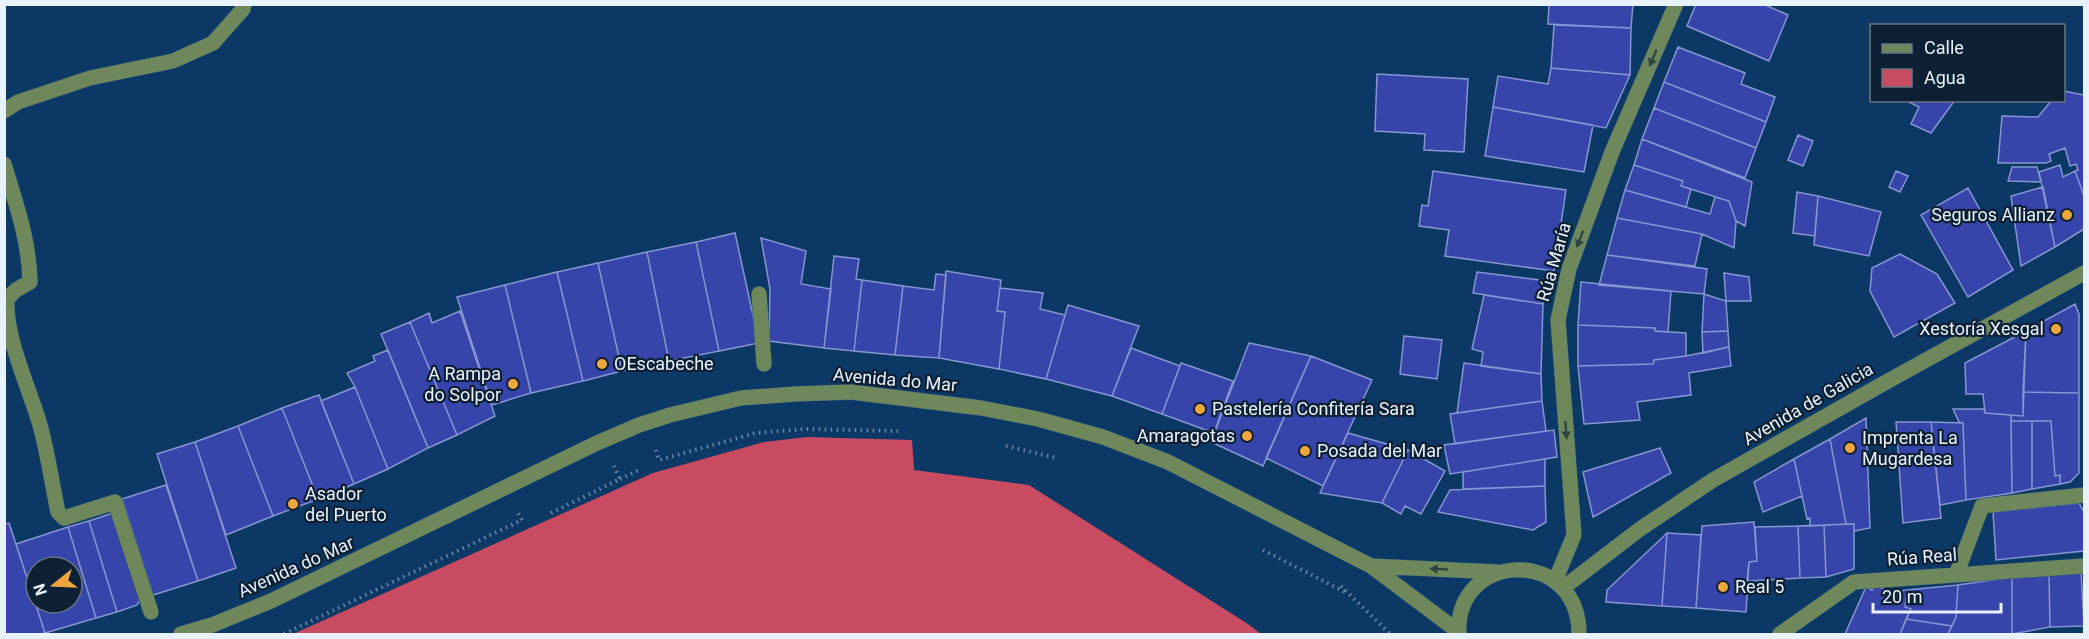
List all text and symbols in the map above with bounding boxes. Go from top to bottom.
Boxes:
legend [1870,24,2065,102]
text: Calle [1924,37,1964,58]
one-way arrow [1648,49,1657,67]
text: Agua [1924,67,1966,88]
place label: Seguros Allianz [1931,204,2055,225]
marker: Seguros Allianz [2060,208,2074,222]
street label: Rúa María [1532,220,1575,304]
one-way arrow [1575,230,1584,248]
place label: Xestoría Xesgal [1919,318,2044,339]
marker: Xestoría Xesgal [2049,322,2063,336]
place label: OEscabeche [614,353,714,374]
marker: OEscabeche [595,357,609,371]
street label: Avenida de Galicia [1739,358,1877,449]
place label: A Rampa do Solpor [424,363,501,405]
street label: Avenida do Mar [832,364,958,395]
marker: A Rampa do Solpor [506,377,520,391]
place label: Pastelería Confitería Sara [1212,398,1415,419]
marker: Pastelería Confitería Sara [1193,402,1207,416]
one-way arrow [1561,421,1571,440]
place label: Amaragotas [1137,425,1235,446]
place label: Imprenta La Mugardesa [1862,427,1958,469]
marker: Amaragotas [1240,429,1254,443]
place label: Posada del Mar [1317,440,1442,461]
marker: Imprenta La Mugardesa [1843,441,1857,455]
marker: Posada del Mar [1298,444,1312,458]
place label: Asador del Puerto [305,483,387,525]
marker: Asador del Puerto [286,497,300,511]
street label: Avenida do Mar [235,532,357,601]
street label: Rúa Real [1886,544,1958,569]
north arrow [24,555,84,615]
one-way arrow [1429,565,1448,574]
place label: Real 5 [1735,576,1784,597]
scale bar [1873,576,2000,614]
marker: Real 5 [1716,580,1730,594]
text: N [29,581,51,598]
text: 20 m [1882,586,1922,607]

